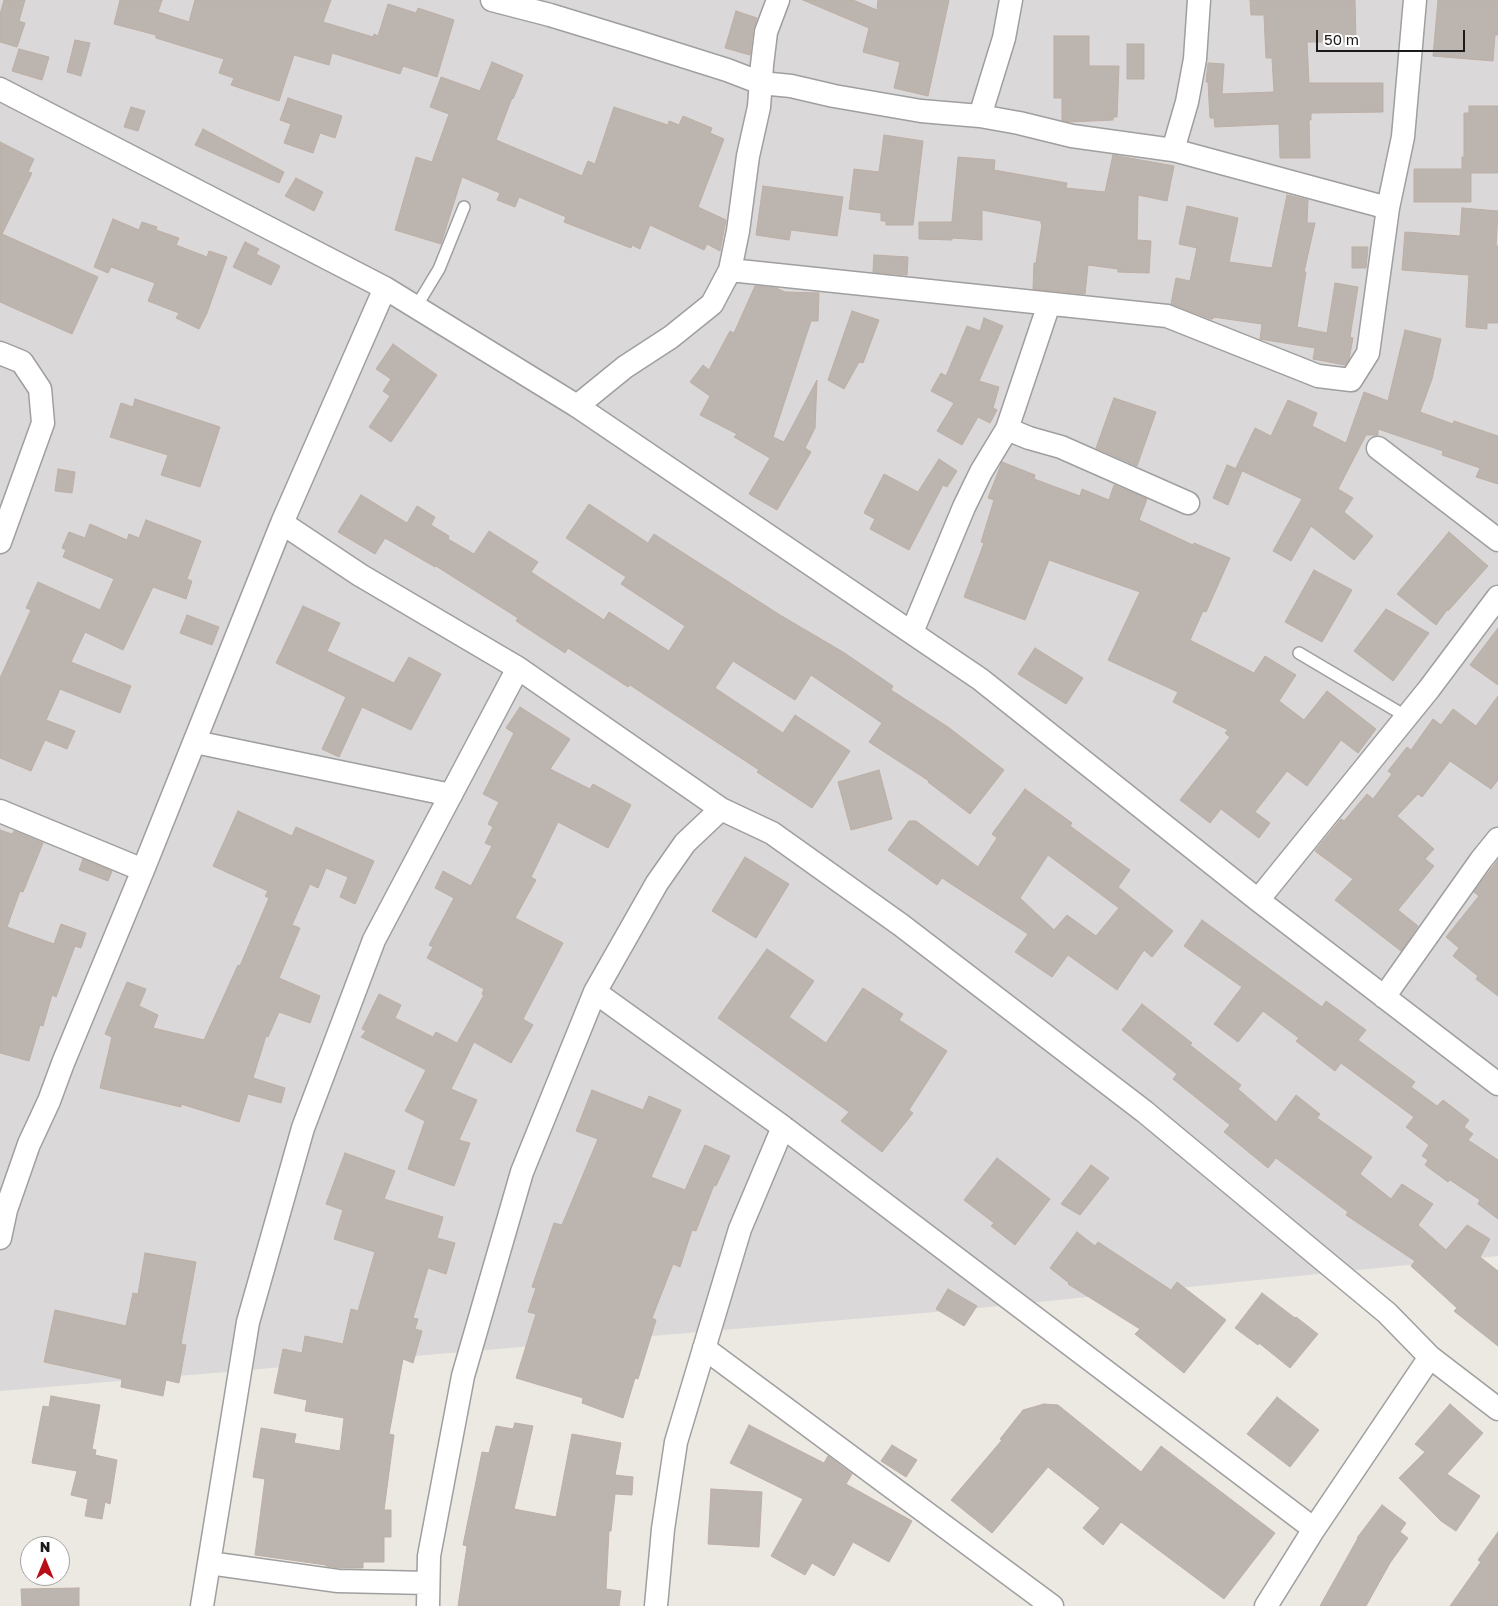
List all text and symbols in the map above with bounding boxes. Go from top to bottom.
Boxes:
scale bar [1318,20,1467,52]
text: 50 m [1324,30,1359,48]
north arrow [20,1536,70,1586]
text: N [40,1538,50,1555]

